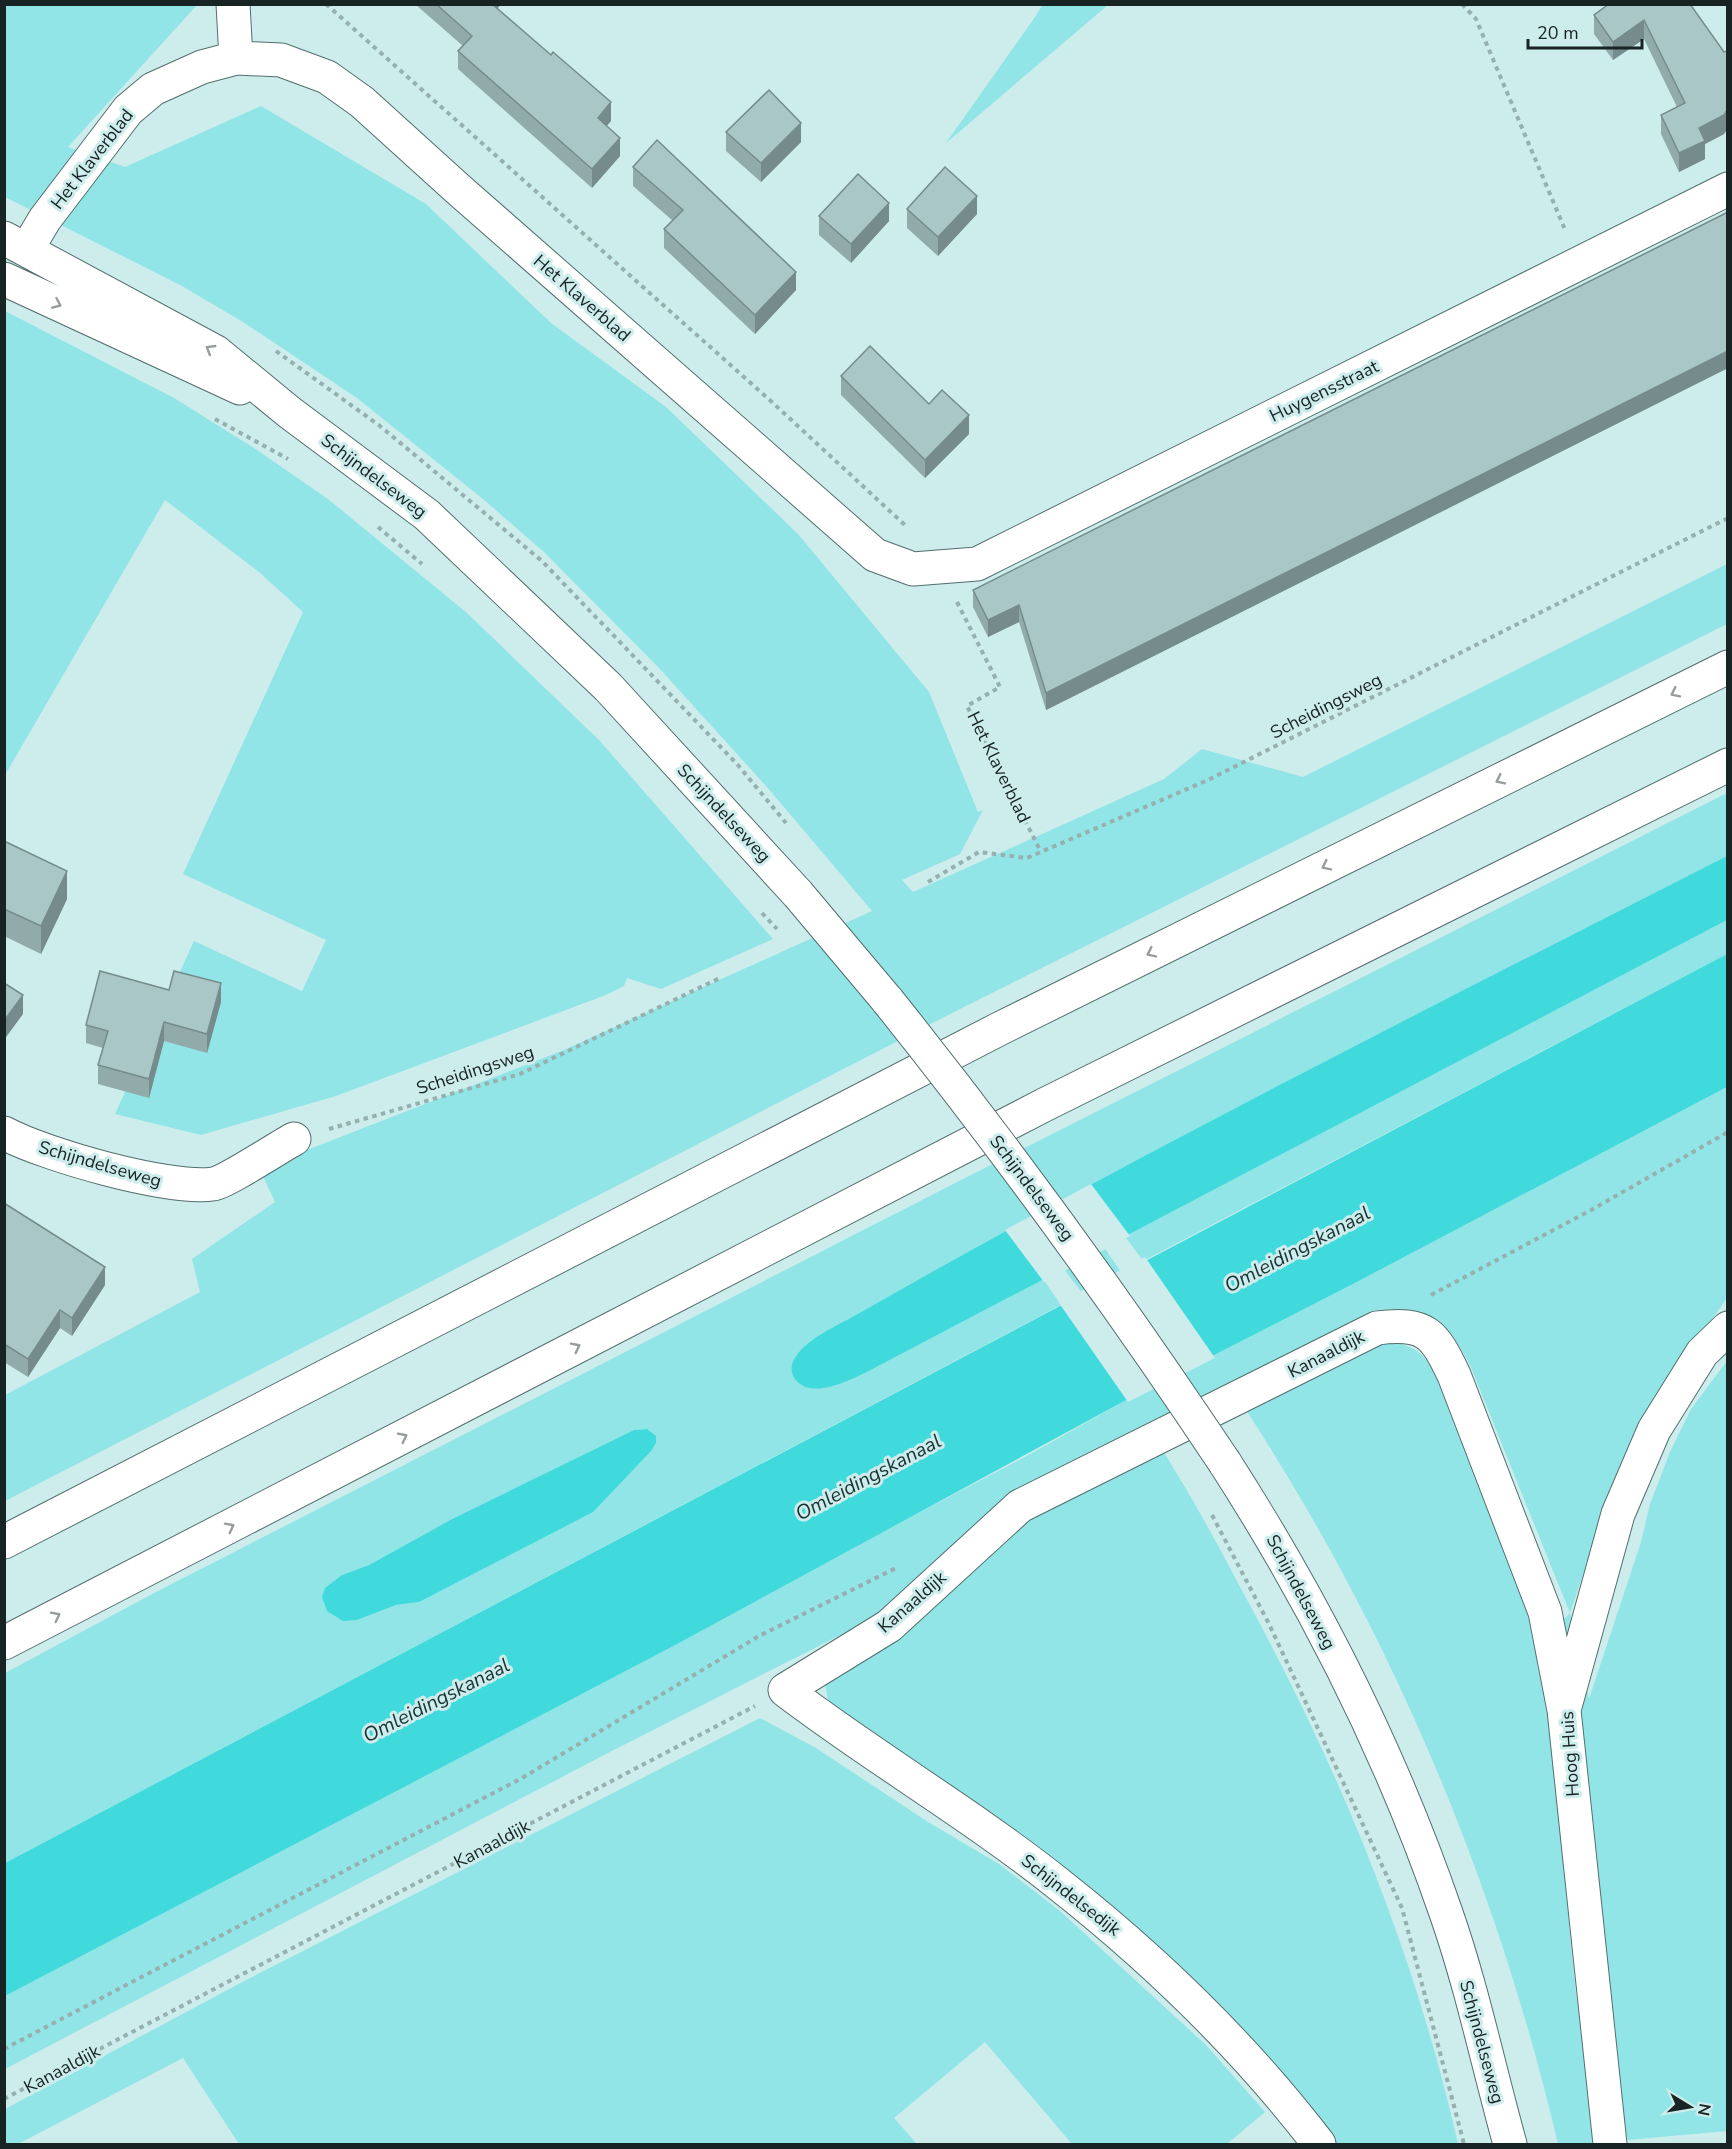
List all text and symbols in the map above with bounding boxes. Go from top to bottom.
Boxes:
scale bar [1528,12,1642,50]
text: 20 m [1537,21,1579,45]
street label: Het Klaverblad [45,104,139,214]
street label: Het Klaverblad [528,249,636,347]
one-way arrow [51,297,62,309]
one-way arrow [206,346,217,357]
street label: Huygensstraat [1265,354,1383,428]
street label: Schijndelseweg [316,428,432,524]
street label: Scheidingsweg [1266,668,1386,744]
one-way arrow [1671,686,1682,697]
street label: Het Klaverblad [962,707,1036,827]
street label: Schijndelseweg [672,758,776,868]
one-way arrow [1496,772,1507,784]
one-way arrow [1321,859,1332,871]
one-way arrow [1147,946,1158,958]
street label: Scheidingsweg [413,1040,537,1100]
street label: Schijndelseweg [984,1130,1080,1246]
street label: Schijndelseweg [36,1135,164,1193]
water label: Omleidingskanaal [1220,1200,1375,1299]
street label: Kanaaldijk [1283,1324,1369,1384]
one-way arrow [570,1343,580,1354]
water label: Omleidingskanaal [791,1428,946,1527]
one-way arrow [396,1433,407,1444]
one-way arrow [223,1523,234,1534]
street label: Schijndelseweg [1261,1530,1341,1654]
street label: Kanaaldijk [873,1565,952,1638]
one-way arrow [50,1612,61,1624]
water label: Omleidingskanaal [358,1652,514,1749]
street label: Hoog Huis [1555,1711,1585,1797]
street label: Kanaaldijk [450,1813,535,1874]
street label: Schijndelsedijk [1016,1849,1126,1942]
street label: Schijndelseweg [1454,1978,1510,2106]
street label: Kanaaldijk [20,2038,105,2099]
north arrow [1660,2077,1720,2137]
text: N [1692,2102,1716,2118]

